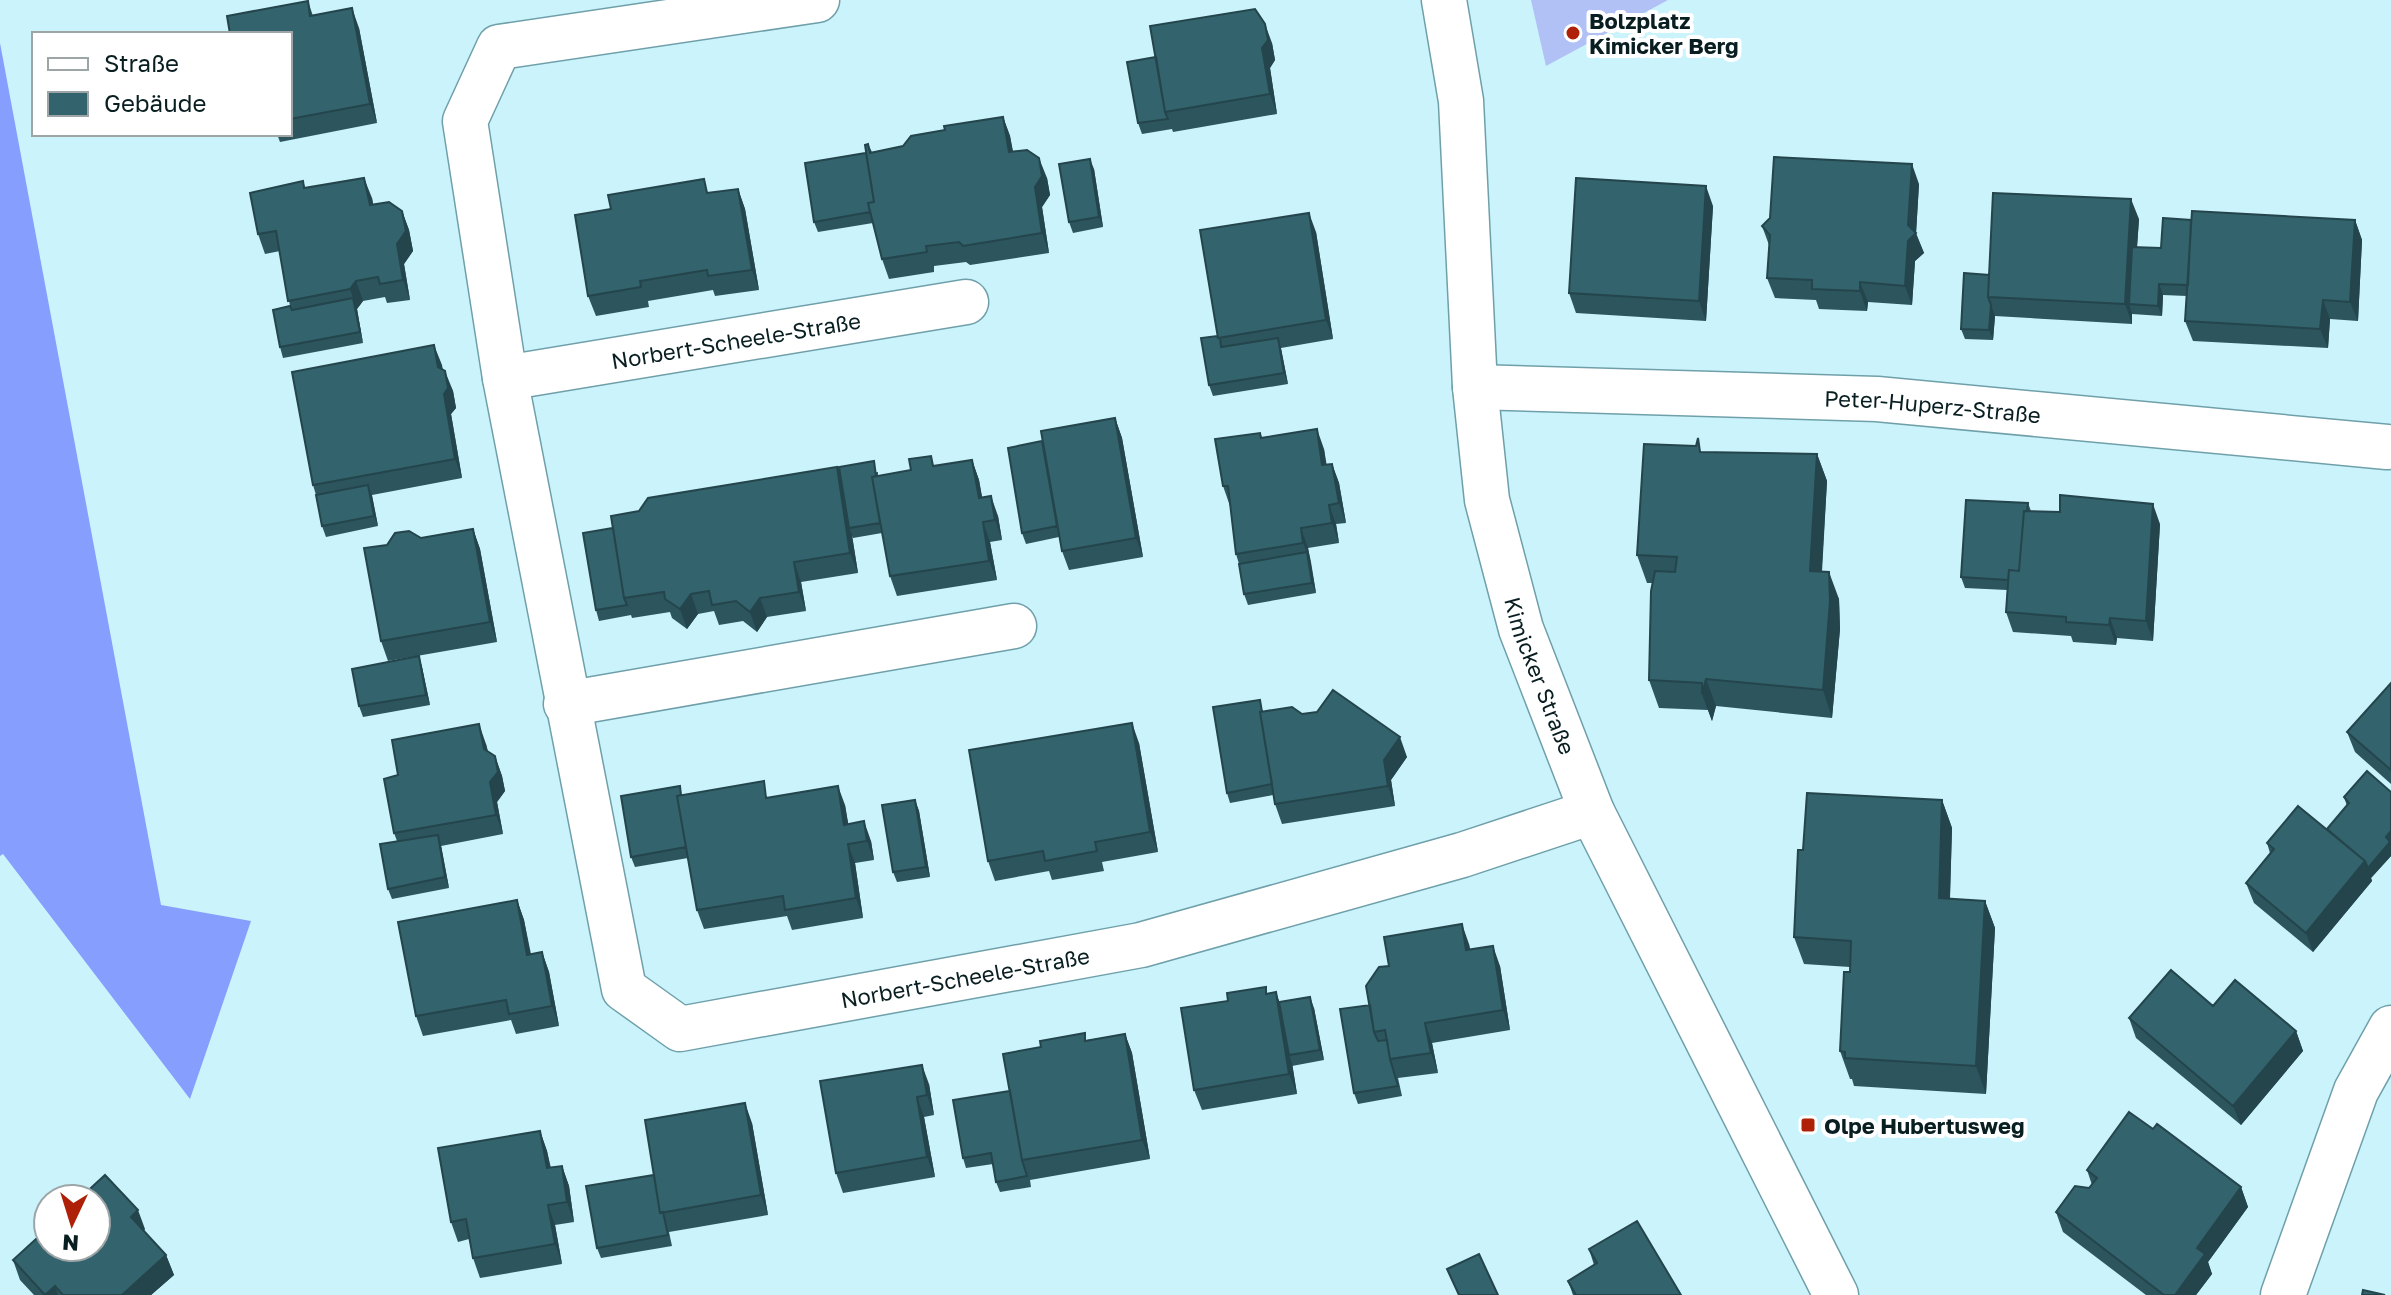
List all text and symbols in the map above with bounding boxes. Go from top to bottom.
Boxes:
place label: Bolzplatz Kimicker Berg [1589,7,1739,59]
marker: Bolzplatz Kimicker Berg [1564,24,1582,42]
legend [32,32,292,136]
text: Straße [104,48,179,77]
text: Gebäude [104,88,206,117]
street label: Norbert-Scheele-Straße [609,306,863,374]
street label: Peter-Huperz-Straße [1824,384,2042,428]
street label: Kimicker Straße [1500,594,1582,758]
street label: Norbert-Scheele-Straße [838,941,1092,1013]
place label: Olpe Hubertusweg [1824,1112,2024,1139]
marker: Olpe Hubertusweg [1799,1116,1817,1134]
north arrow [32,1183,112,1263]
text: N [61,1229,80,1258]

